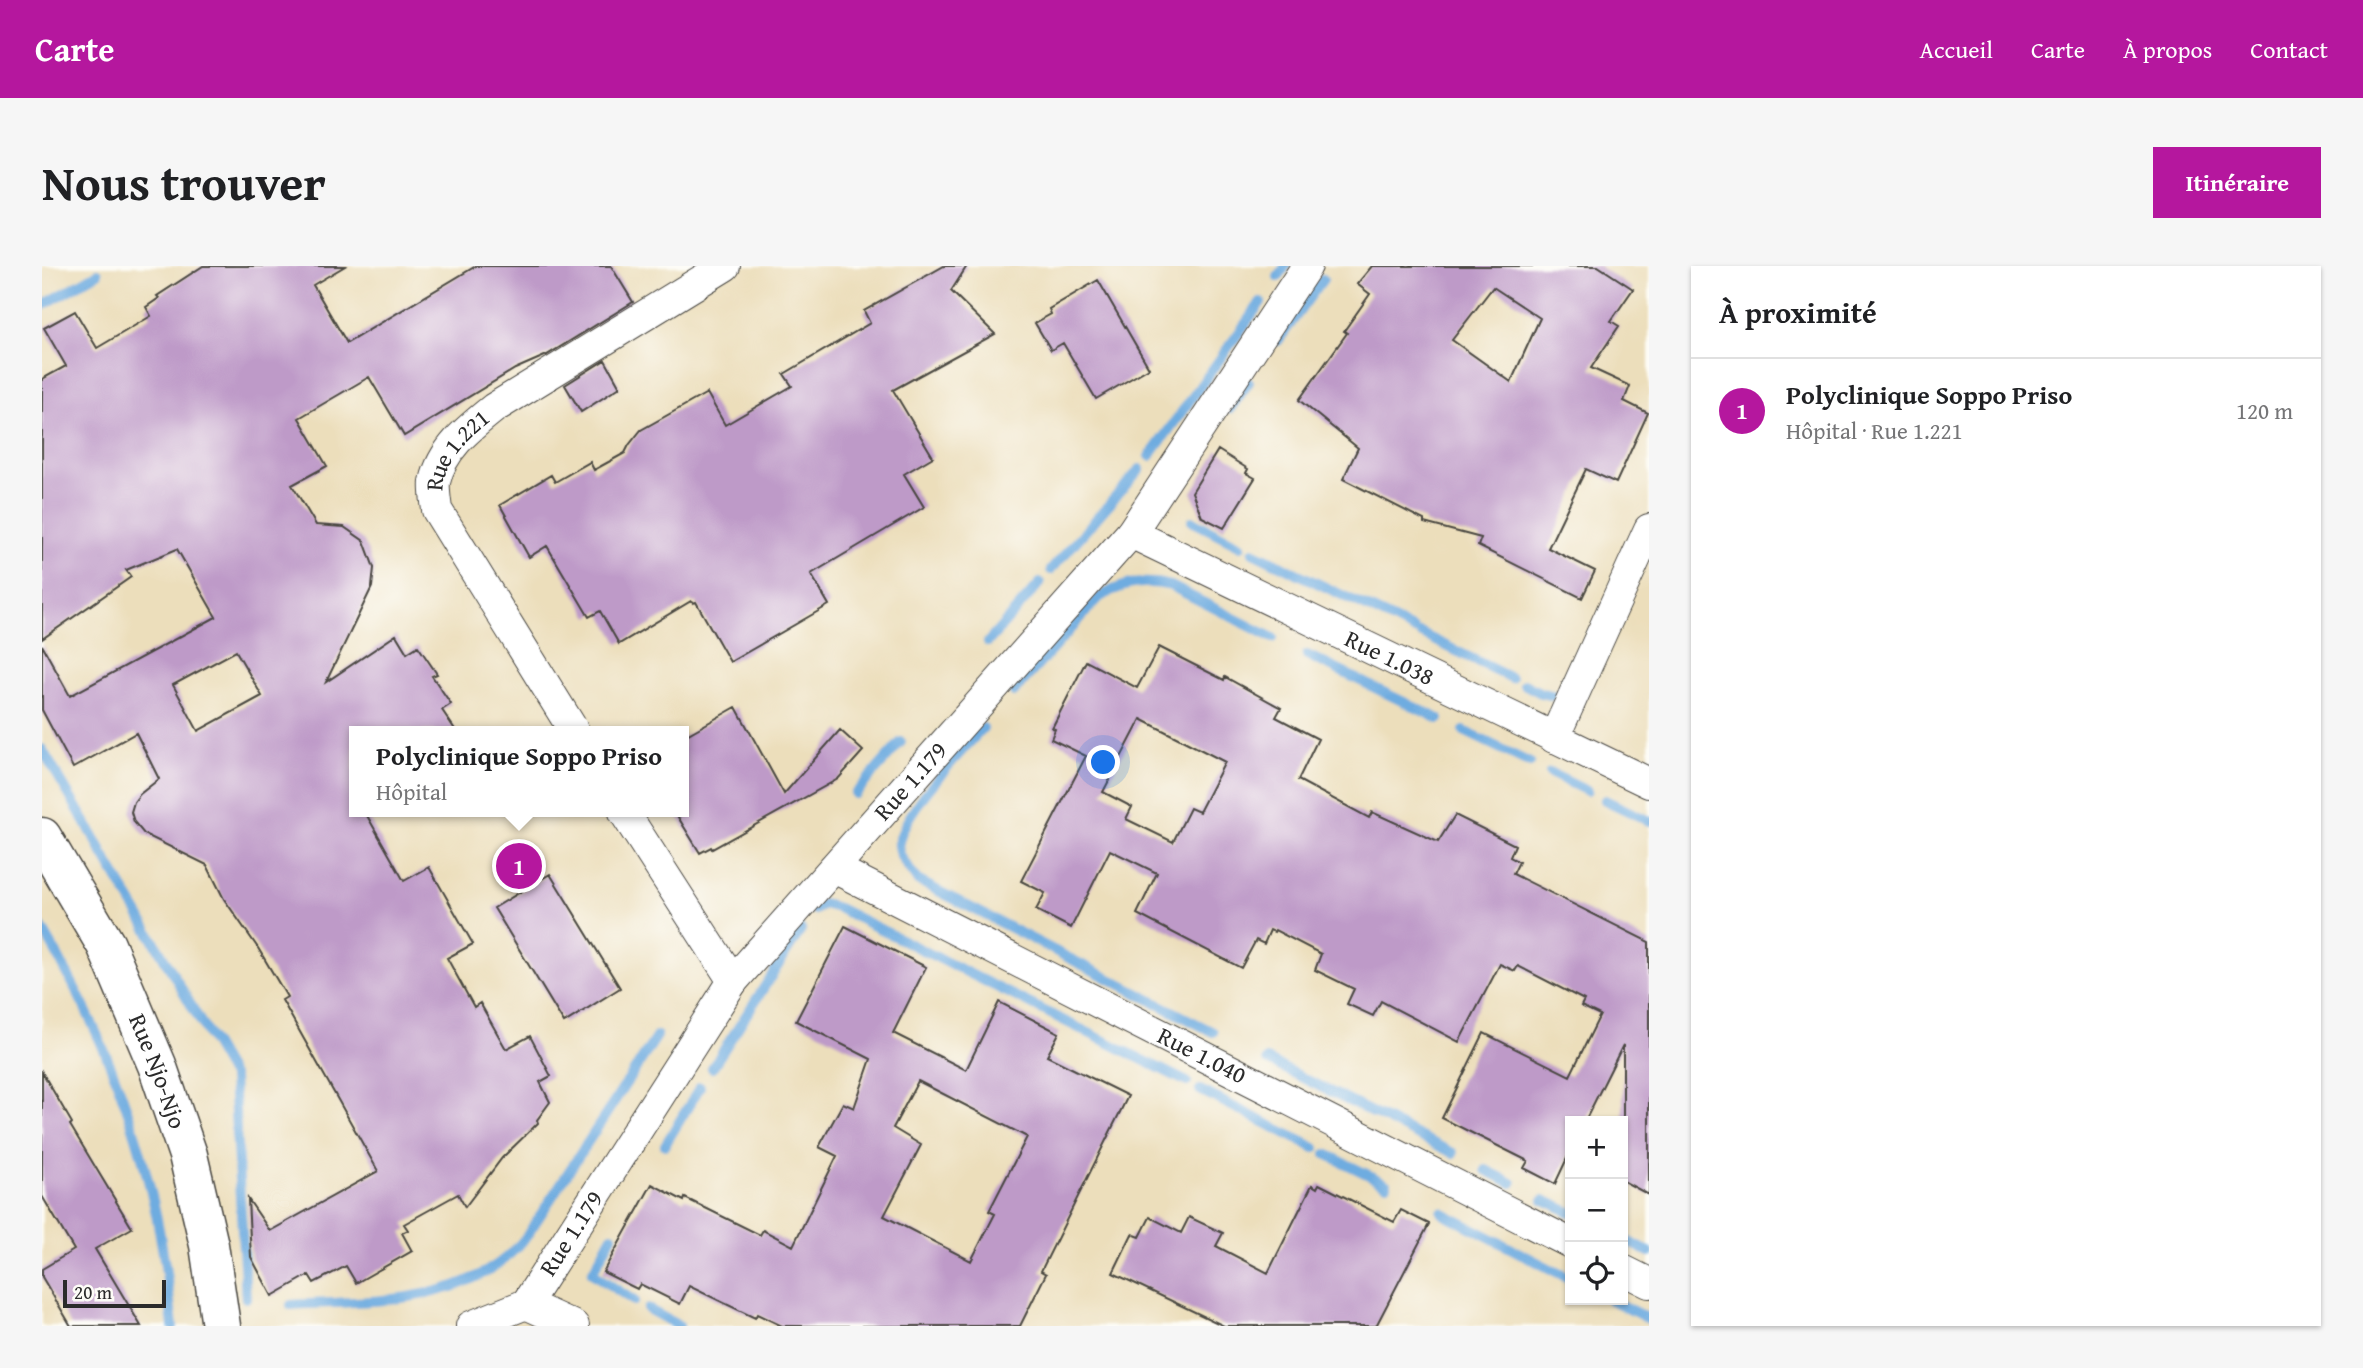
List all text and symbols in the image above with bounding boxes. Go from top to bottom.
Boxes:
text: Carte [35,25,114,73]
text: Accueil [1919,32,1993,67]
text: Carte [2031,32,2085,67]
text: À propos [2123,32,2212,67]
text: Contact [2250,32,2328,67]
text: Nous trouver [42,146,326,218]
button: Itinéraire [2153,147,2321,218]
text: À proximité [1719,290,1877,334]
text: Polyclinique Soppo Priso [1786,375,2072,414]
text: 1 [1736,394,1748,427]
text: 120 m [2236,394,2293,427]
street label: Rue 1.221 [416,400,497,492]
text: Hôpital · Rue 1.221 [1786,414,1963,447]
street label: Rue 1.038 [1339,621,1440,694]
popup [349,726,689,817]
street label: Rue 1.179 [865,733,955,828]
text: Polyclinique Soppo Priso [376,736,662,775]
your location [1086,745,1120,779]
text: Hôpital [376,775,447,808]
pin: 1 [496,840,542,892]
street label: Rue Njo-Njo [120,1008,196,1133]
street label: Rue 1.040 [1152,1018,1253,1092]
map controls [1565,1116,1628,1305]
button: + [1565,1116,1628,1179]
button: − [1565,1179,1628,1242]
street label: Rue 1.179 [530,1183,611,1283]
button: locate [1565,1242,1628,1305]
scale bar [63,1277,166,1309]
text: 20 m [74,1278,112,1306]

